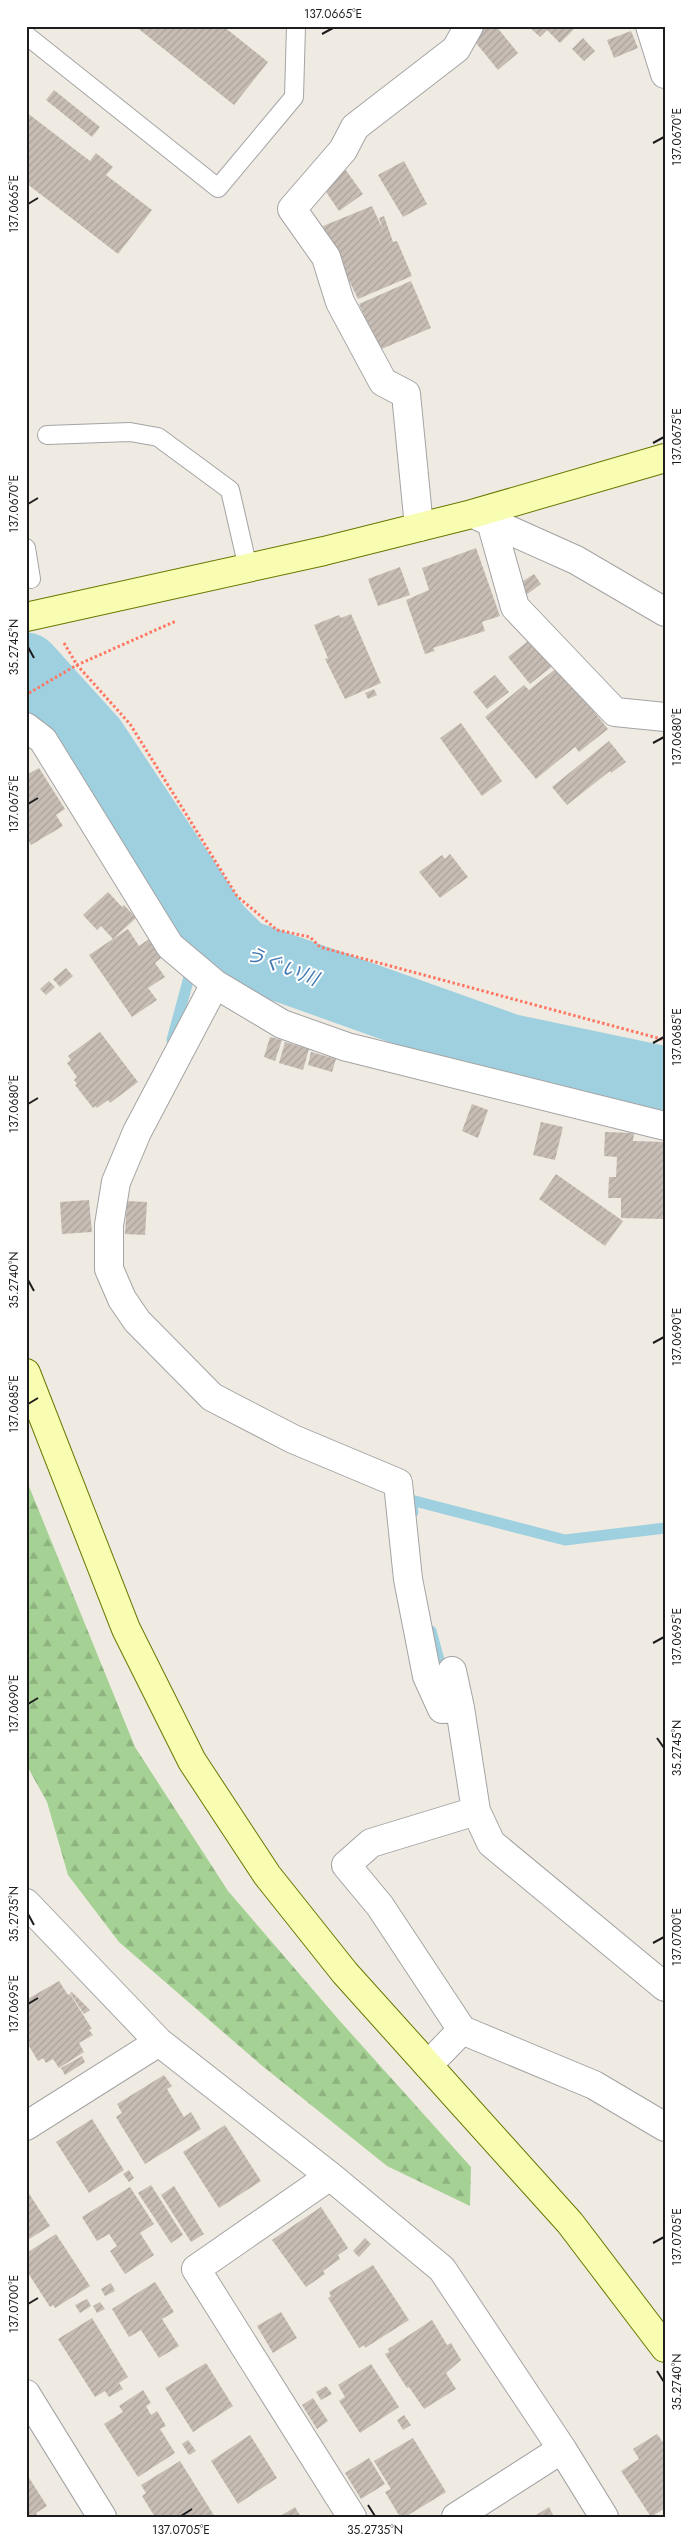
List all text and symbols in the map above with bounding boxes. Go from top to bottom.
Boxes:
text: 137.0665°E [304,5,362,23]
text: 137.0670°E [668,108,686,166]
text: 137.0665°E [5,175,23,233]
text: 137.0675°E [668,408,686,466]
text: 137.0670°E [5,475,23,533]
text: 35.2745°N [5,619,23,675]
text: 137.0680°E [668,708,686,766]
text: 137.0675°E [5,775,23,833]
water label: うぐい川 [242,940,324,993]
text: 137.0685°E [668,1008,686,1066]
text: 137.0680°E [5,1075,23,1133]
text: 35.2740°N [5,1252,23,1308]
text: 137.0690°E [668,1308,686,1366]
text: 137.0685°E [5,1375,23,1433]
text: 137.0695°E [668,1608,686,1666]
text: 137.0690°E [5,1675,23,1733]
text: 35.2745°N [668,1720,686,1776]
text: 35.2735°N [5,1886,23,1942]
text: 137.0700°E [668,1908,686,1966]
text: 137.0695°E [5,1975,23,2033]
text: 137.0705°E [668,2208,686,2266]
text: 137.0700°E [5,2275,23,2333]
text: 35.2740°N [668,2354,686,2410]
text: 137.0705°E [152,2521,210,2539]
text: 35.2735°N [347,2521,403,2539]

